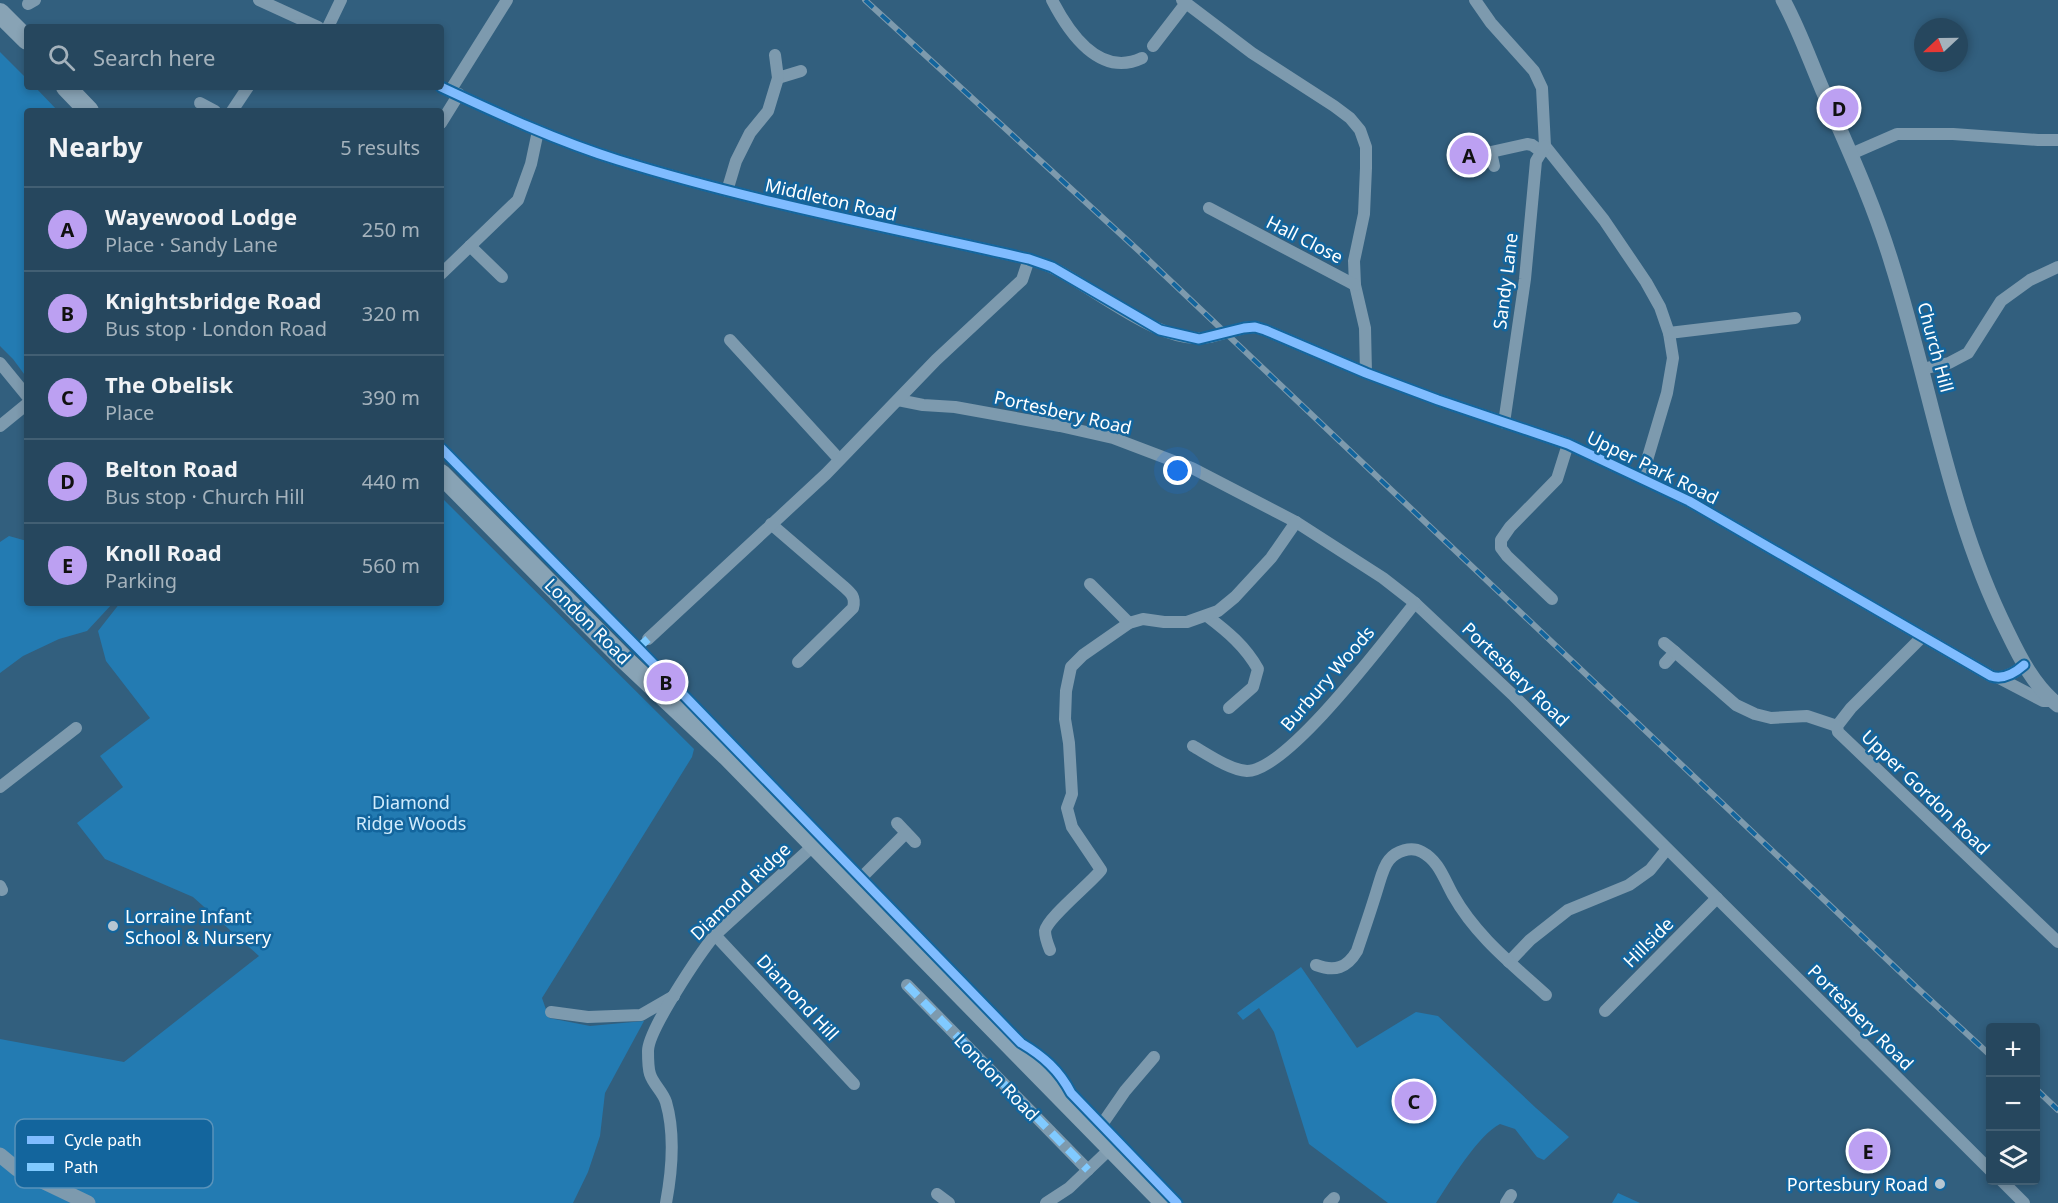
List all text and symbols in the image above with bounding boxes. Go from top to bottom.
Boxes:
north arrow [1914,18,1968,72]
search box [24,24,444,90]
icon: search [45,41,78,74]
text: Search here [93,42,215,72]
pin: D [1820,86,1858,130]
text: Nearby [48,129,143,165]
pin: A [1450,132,1488,178]
text: 5 results [340,134,420,161]
street label: Middleton Road [763,172,899,226]
text: Wayewood Lodge [105,201,297,231]
street label: Hall Close [1263,209,1347,269]
text: A [61,216,74,243]
text: 250 m [362,216,420,243]
text: Place · Sandy Lane [105,231,278,258]
street label: Sandy Lane [1487,231,1523,331]
text: Knightsbridge Road [105,285,322,315]
street label: Church Hill [1912,299,1960,395]
text: B [61,300,74,327]
text: 320 m [362,300,420,327]
text: Bus stop · London Road [105,315,327,342]
text: The Obelisk [105,369,233,399]
text: C [61,384,74,411]
text: 390 m [362,384,420,411]
street label: Portesbery Road [992,385,1134,439]
text: Place [105,399,154,426]
street label: Upper Park Road [1583,425,1723,509]
text: Belton Road [105,453,238,483]
your location [1163,456,1192,485]
text: D [60,468,75,495]
text: 440 m [362,468,420,495]
text: Bus stop · Church Hill [105,483,305,510]
text: Knoll Road [105,537,222,567]
text: E [62,552,73,579]
text: 560 m [362,552,420,579]
text: Parking [105,567,177,594]
street label: London Road [540,573,636,669]
street label: Portesbery Road [1457,617,1575,731]
street label: Burbury Woods [1275,620,1379,736]
pin: B [646,660,686,704]
street label: Upper Gordon Road [1857,724,1995,860]
park label: Diamond Ridge Woods [356,790,466,835]
street label: Diamond Ridge [685,837,795,945]
place label: Lorraine Infant School & Nursery [125,904,272,949]
street label: Hillside [1618,912,1678,972]
marker: Lorraine Infant School & Nursery [106,919,120,933]
street label: Diamond Hill [752,949,844,1045]
street label: Portesbery Road [1803,959,1919,1075]
map controls [1986,1023,2040,1185]
button: + [1986,1023,2040,1077]
street label: London Road [949,1028,1045,1126]
button: − [1986,1077,2040,1131]
pin: C [1394,1078,1434,1124]
legend [15,1119,213,1188]
pin: E [1848,1128,1888,1174]
text: Cycle path [64,1129,142,1151]
button: layers [1986,1131,2040,1185]
text: Path [64,1156,98,1178]
place label: Portesbury Road [1787,1172,1928,1196]
marker: Portesbury Road [1933,1177,1947,1191]

